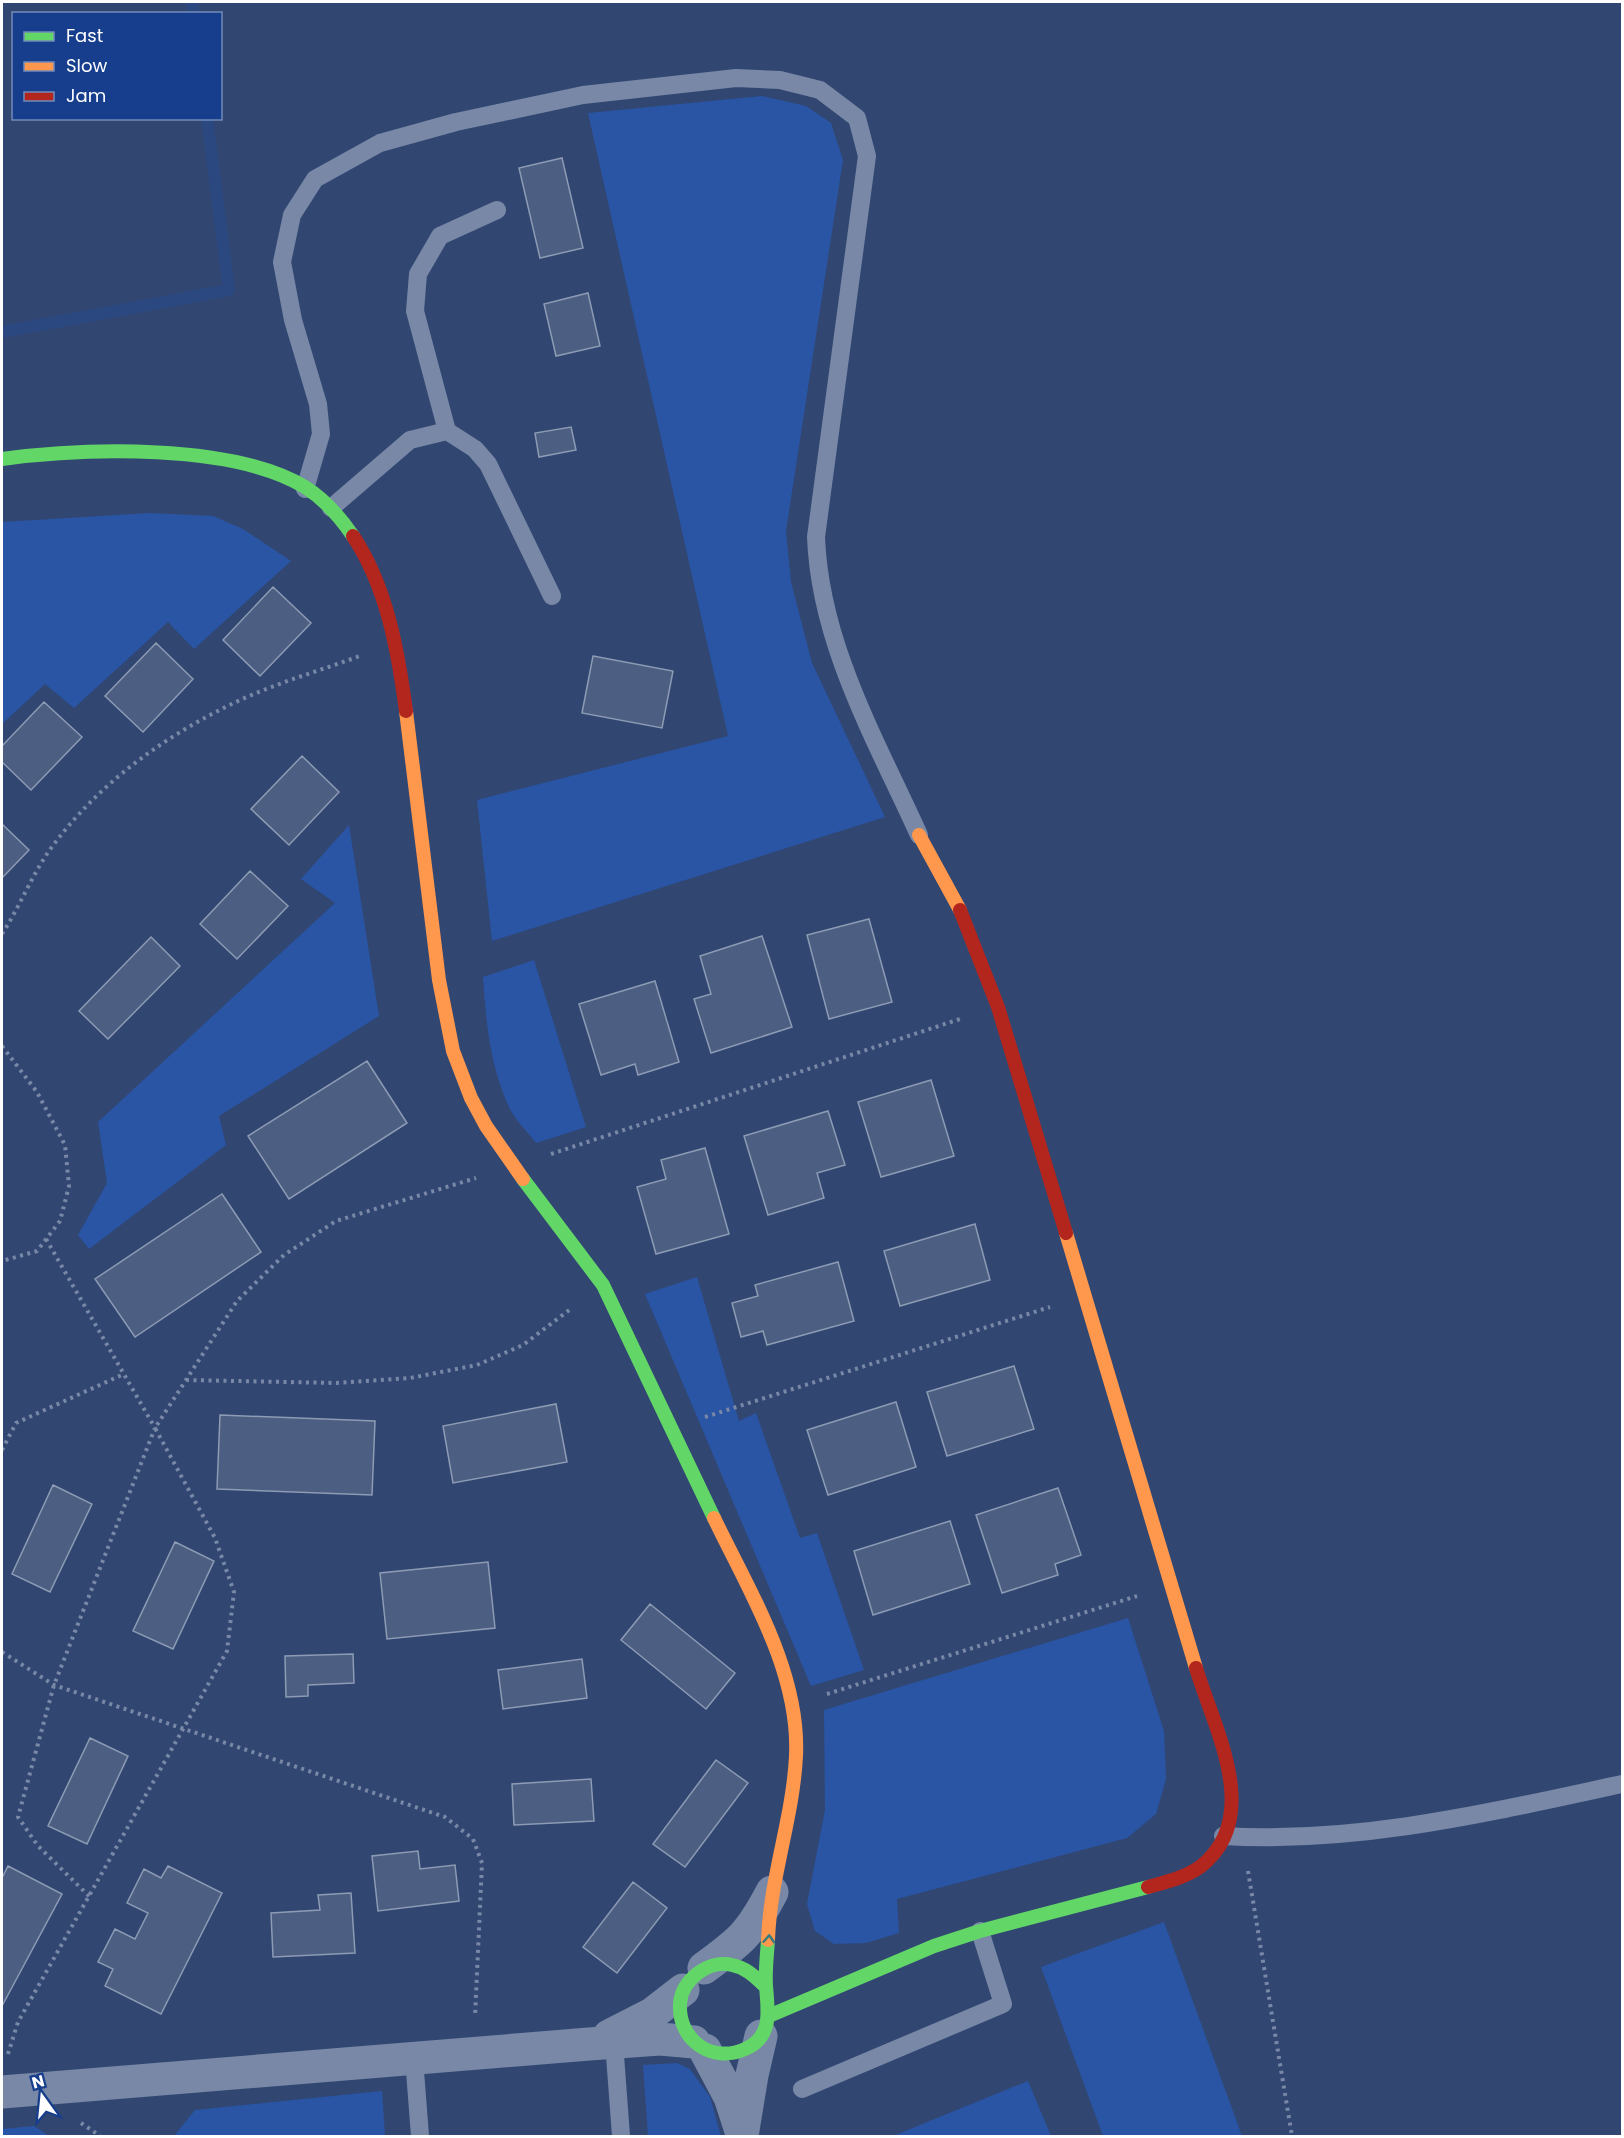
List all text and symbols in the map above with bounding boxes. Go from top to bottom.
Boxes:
legend [12,12,222,120]
text: Fast [66,23,103,48]
text: Slow [66,53,108,78]
text: Jam [66,83,106,108]
one-way arrow [762,1935,775,1944]
north arrow [12,2066,72,2126]
text: N [29,2069,47,2095]

